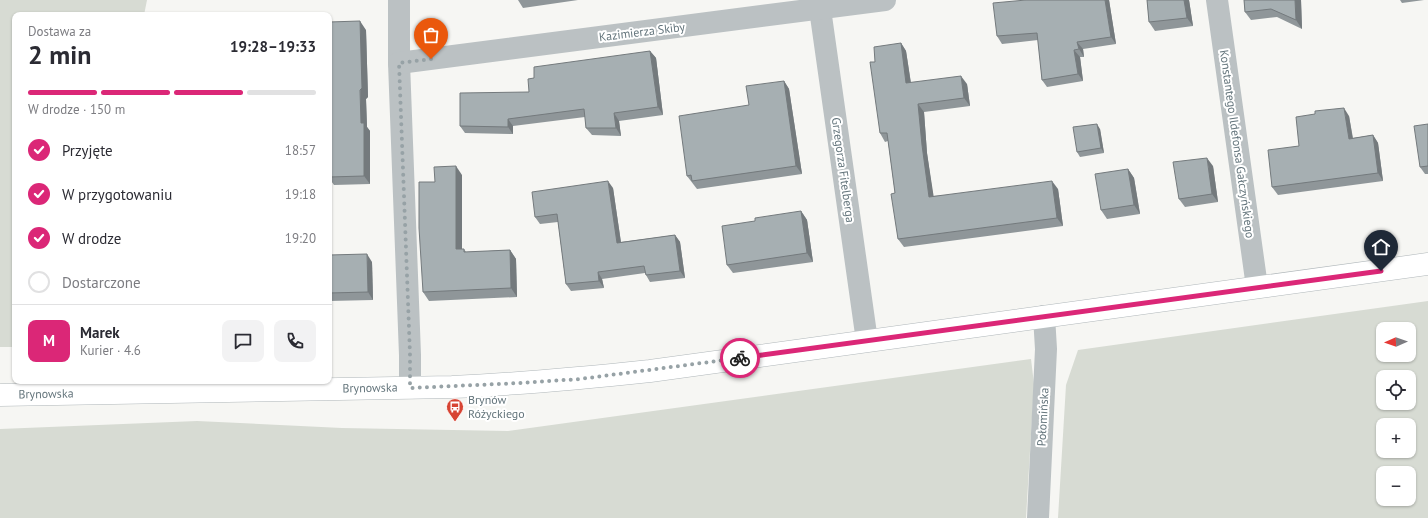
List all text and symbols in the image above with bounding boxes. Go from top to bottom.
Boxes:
pin [414,18,448,59]
street label: Kazimierza Skiby [598,19,686,44]
text: Dostawa za [28,23,91,40]
icon: bag [420,24,442,46]
text: 19:28–19:33 [230,37,316,56]
text: 2 min [28,38,91,71]
street label: Konstantego Ildefonsa Gałczyńskiego [1217,49,1258,239]
text: W drodze · 150 m [28,101,125,118]
street label: Grzegorza Fitelberga [829,116,858,224]
icon: check [28,139,50,161]
text: Przyjęte [62,141,113,160]
text: 18:57 [285,142,316,159]
icon: check [28,183,50,205]
text: W przygotowaniu [62,185,172,204]
text: 19:18 [285,186,316,203]
icon: check [28,227,50,249]
text: W drodze [62,229,121,248]
text: 19:20 [285,230,316,247]
pin [1364,230,1398,271]
icon: home [1370,236,1392,258]
text: Dostarczone [62,273,141,292]
button: chat [222,320,264,362]
button: phone [274,320,316,362]
north arrow [1376,322,1416,362]
map controls [1376,322,1416,506]
text: Marek [80,323,120,342]
text: M [43,331,55,350]
courier [720,338,760,378]
text: Kurier · 4.6 [80,342,141,359]
icon: bike [729,347,751,369]
button: locate [1376,370,1416,410]
street label: Brynowska [342,380,398,395]
street label: Brynowska [18,386,74,401]
street label: Połomińska [1033,387,1052,447]
place label: Brynów Różyckiego [468,392,525,421]
bus stop icon: Brynów Różyckiego [445,397,465,422]
button: + [1376,418,1416,458]
button: − [1376,466,1416,506]

